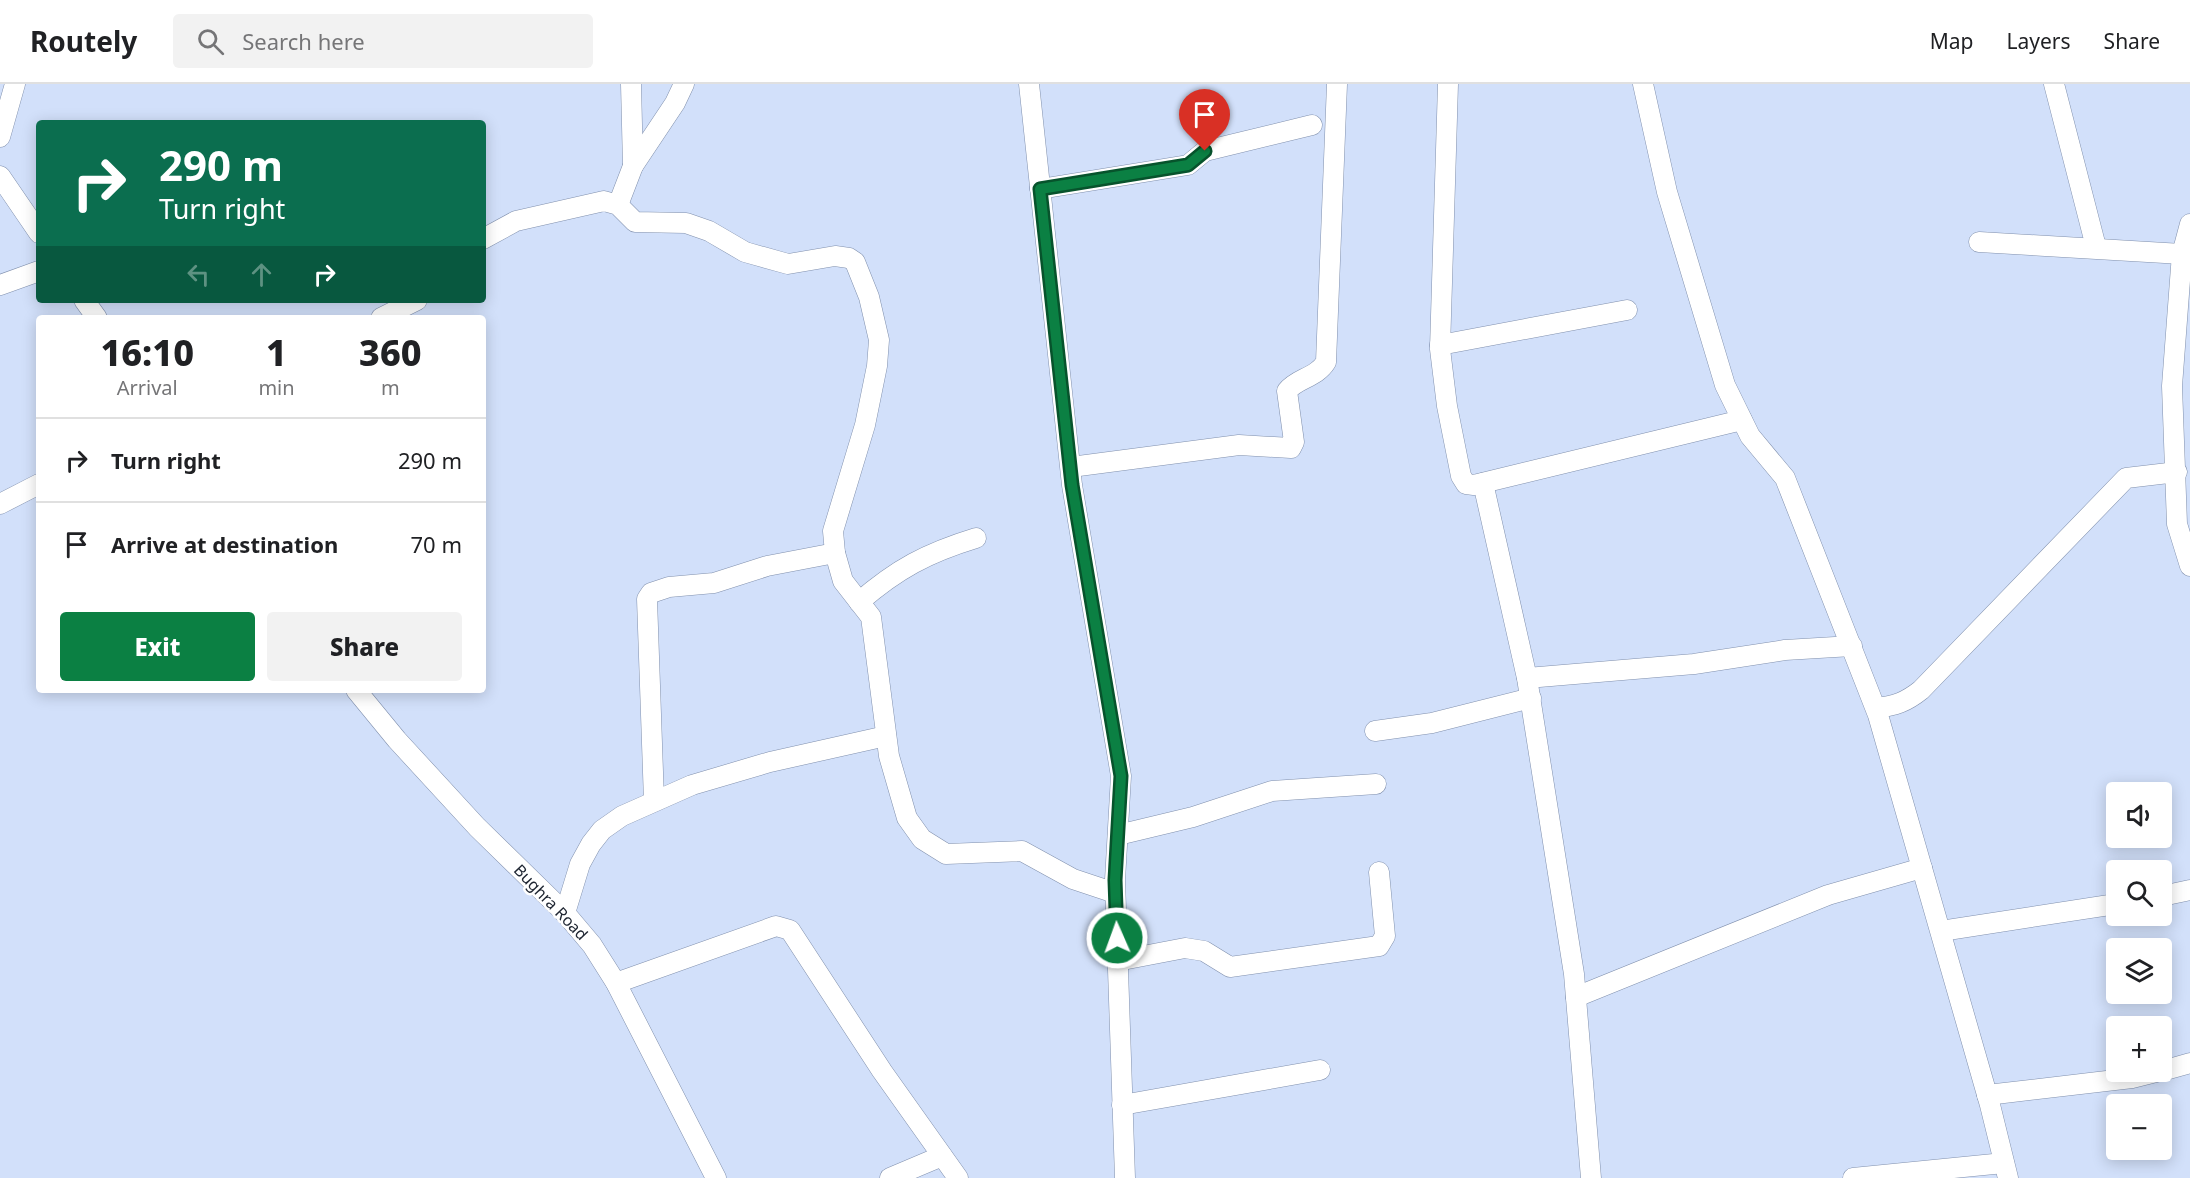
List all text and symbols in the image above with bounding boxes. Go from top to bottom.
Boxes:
search box [173,14,593,68]
text: Routely [30,22,137,60]
icon: search [194,25,227,58]
text: Search here [242,26,365,56]
text: Map [1930,27,1974,55]
text: Layers [2007,27,2071,55]
text: Share [2104,27,2160,55]
pin [1179,89,1230,151]
icon: arrive [1188,98,1221,131]
text: 290 m [159,136,283,193]
icon: right [60,144,138,222]
text: Turn right [159,190,285,227]
icon: left [182,258,215,291]
icon: ahead [245,258,278,291]
icon: right [308,258,341,291]
text: 16:10 [100,328,194,377]
text: 1 [266,328,287,377]
text: 360 [359,328,422,377]
text: Arrival [117,374,178,401]
text: min [258,374,295,401]
text: m [381,374,400,401]
icon: right [60,444,93,477]
text: Turn right [111,445,221,475]
text: 290 m [398,445,462,475]
icon: arrive [60,528,93,561]
text: Arrive at destination [111,529,338,559]
text: 70 m [411,529,462,559]
button: Exit [60,612,255,681]
button: Share [267,612,462,681]
map controls [2106,782,2172,1160]
button: sound [2106,782,2172,848]
street label: Bughra Road [509,859,593,945]
button: search [2106,860,2172,926]
position arrow [1085,906,1149,970]
button: layers [2106,938,2172,1004]
button: + [2106,1016,2172,1082]
button: − [2106,1094,2172,1160]

